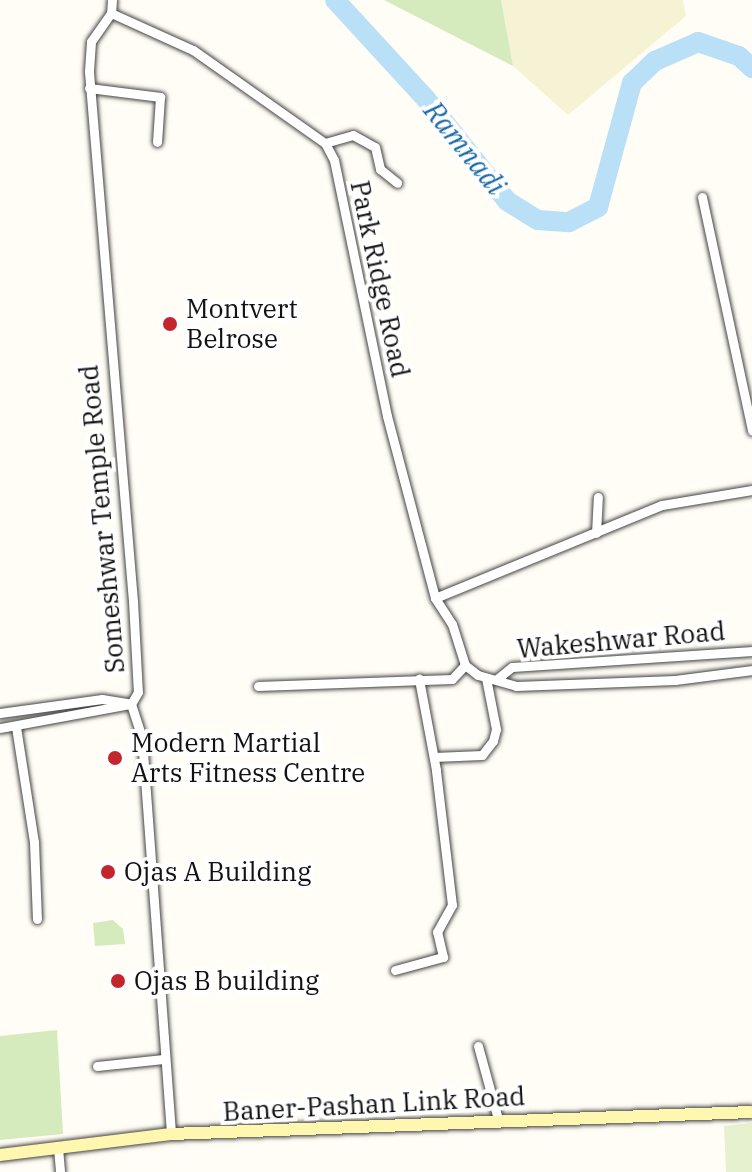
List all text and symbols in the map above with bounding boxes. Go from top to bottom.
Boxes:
water label: Ramnadi [417,94,513,202]
street label: Park Ridge Road [344,178,416,380]
place label: Montvert Belrose [186,293,298,354]
marker: Montvert Belrose [161,315,179,333]
street label: Someshwar Temple Road [73,364,131,674]
street label: Wakeshwar Road [516,615,726,665]
place label: Modern Martial Arts Fitness Centre [131,727,365,788]
marker: Modern Martial Arts Fitness Centre [106,749,124,767]
place label: Ojas A Building [124,856,311,888]
marker: Ojas A Building [99,863,117,881]
place label: Ojas B building [134,965,319,997]
marker: Ojas B building [109,972,127,990]
street label: Baner-Pashan Link Road [222,1080,526,1128]

